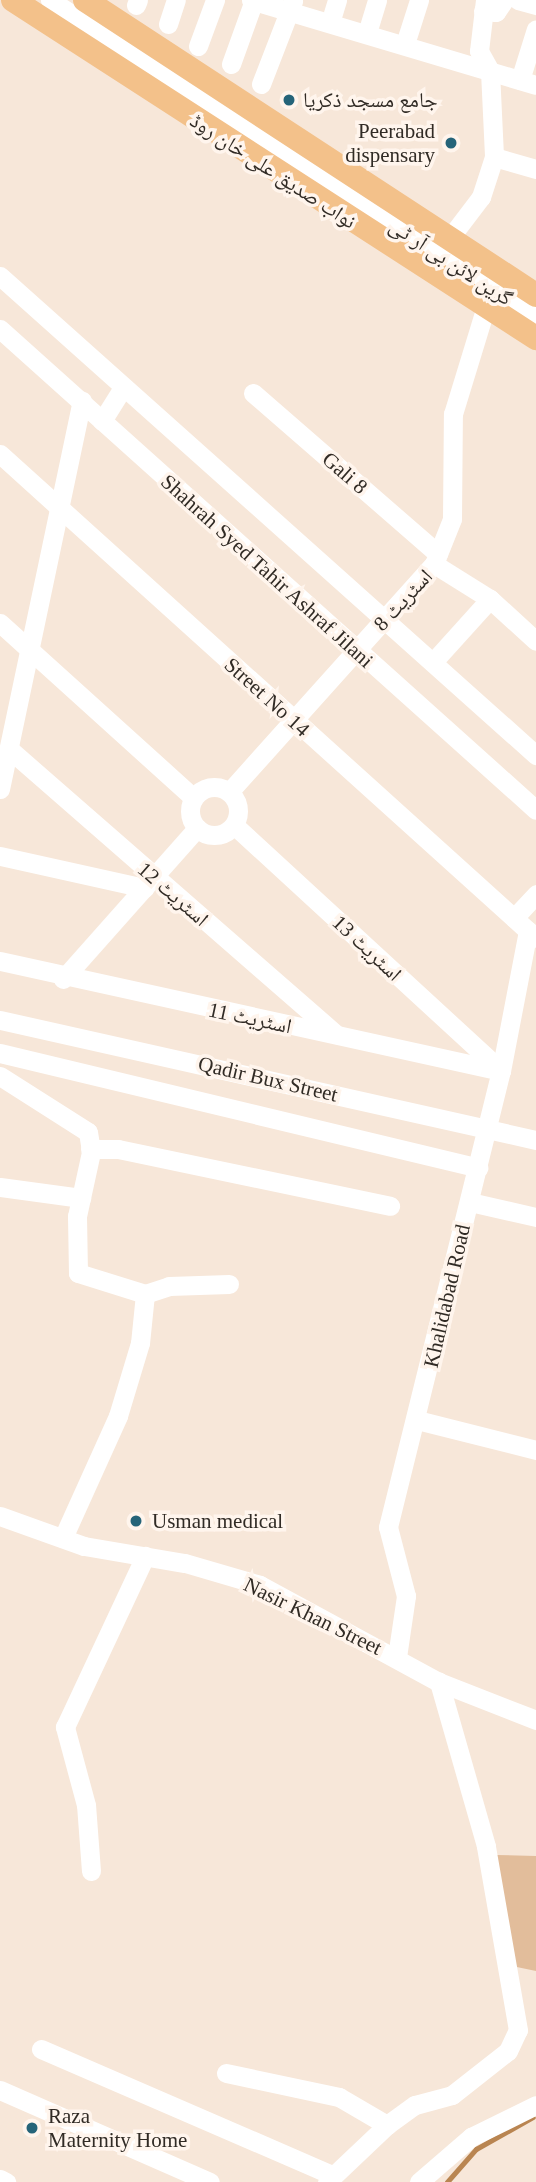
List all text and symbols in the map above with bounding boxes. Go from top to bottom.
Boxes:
place label: جامع مسجد ذکریا [303,87,438,113]
marker: جامع مسجد ذکریا [281,92,297,108]
street label: نواب صدیق علی خان روڈ [185,108,361,234]
place label: Peerabad dispensary [345,118,435,168]
marker: Peerabad dispensary [441,133,461,153]
street label: گرین لائن بی آر ٹی [385,213,517,311]
street label: Gali 8 [317,446,373,500]
street label: Shahrah Syed Tahir Ashraf Jilani [155,468,379,674]
street label: اسٹریٹ 8 [368,564,438,636]
street label: Street No 14 [219,652,315,742]
street label: اسٹریٹ 12 [132,856,214,932]
street label: اسٹریٹ 13 [327,910,407,986]
street label: اسٹریٹ 11 [206,997,294,1039]
street label: Qadir Bux Street [196,1051,340,1107]
street label: Khalidabad Road [418,1222,476,1370]
place label: Usman medical [152,1508,283,1534]
marker: Usman medical [126,1511,146,1531]
street label: Nasir Khan Street [240,1572,386,1660]
place label: Raza Maternity Home [48,2103,187,2153]
marker: Raza Maternity Home [22,2118,42,2138]

